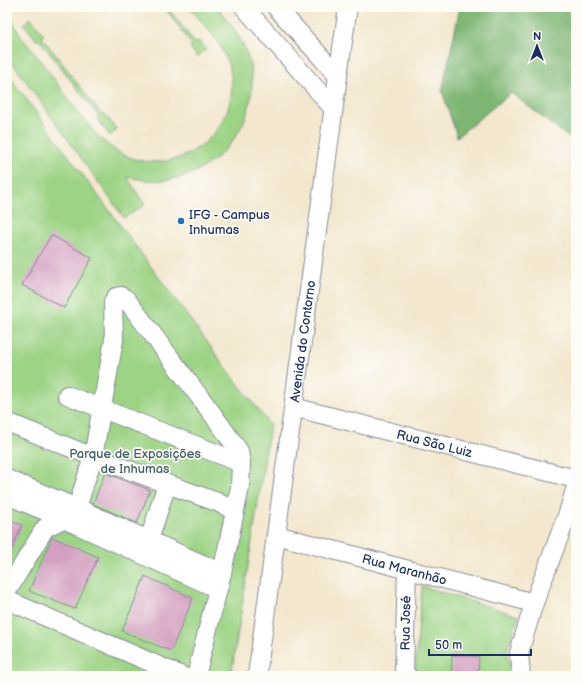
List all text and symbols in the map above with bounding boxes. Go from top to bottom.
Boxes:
north arrow [517,26,557,66]
text: N [533,30,541,43]
place label: IFG - Campus Inhumas [189,207,270,238]
marker: IFG - Campus Inhumas [176,216,186,226]
street label: Avenida do Contorno [287,279,319,403]
street label: Rua São Luiz [395,427,474,461]
park label: Parque de Exposições de Inhumas [69,446,201,477]
street label: Rua Maranhão [360,551,449,589]
street label: Rua José [398,595,414,651]
scale bar [429,631,531,657]
text: 50 m [435,638,462,653]

